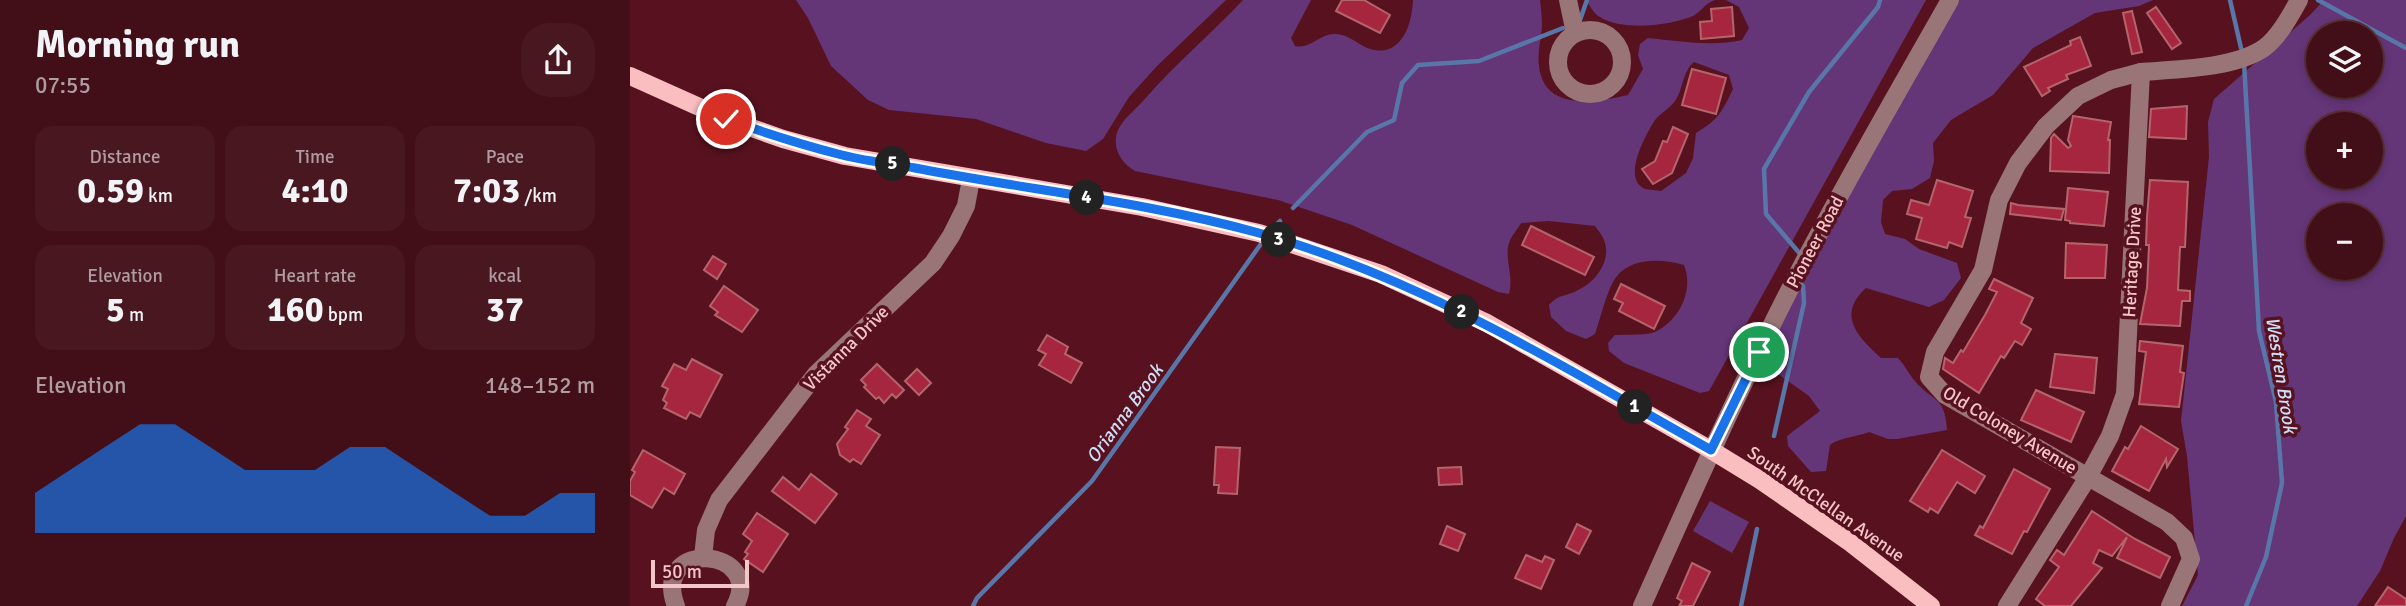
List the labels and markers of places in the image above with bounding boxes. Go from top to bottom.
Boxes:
pin [696,89,756,149]
pin: 5 [876,146,910,182]
pin: 4 [1070,180,1105,216]
pin: 3 [1262,222,1296,258]
pin: 2 [1444,294,1480,330]
pin [1729,322,1789,382]
pin: 1 [1618,390,1653,424]

